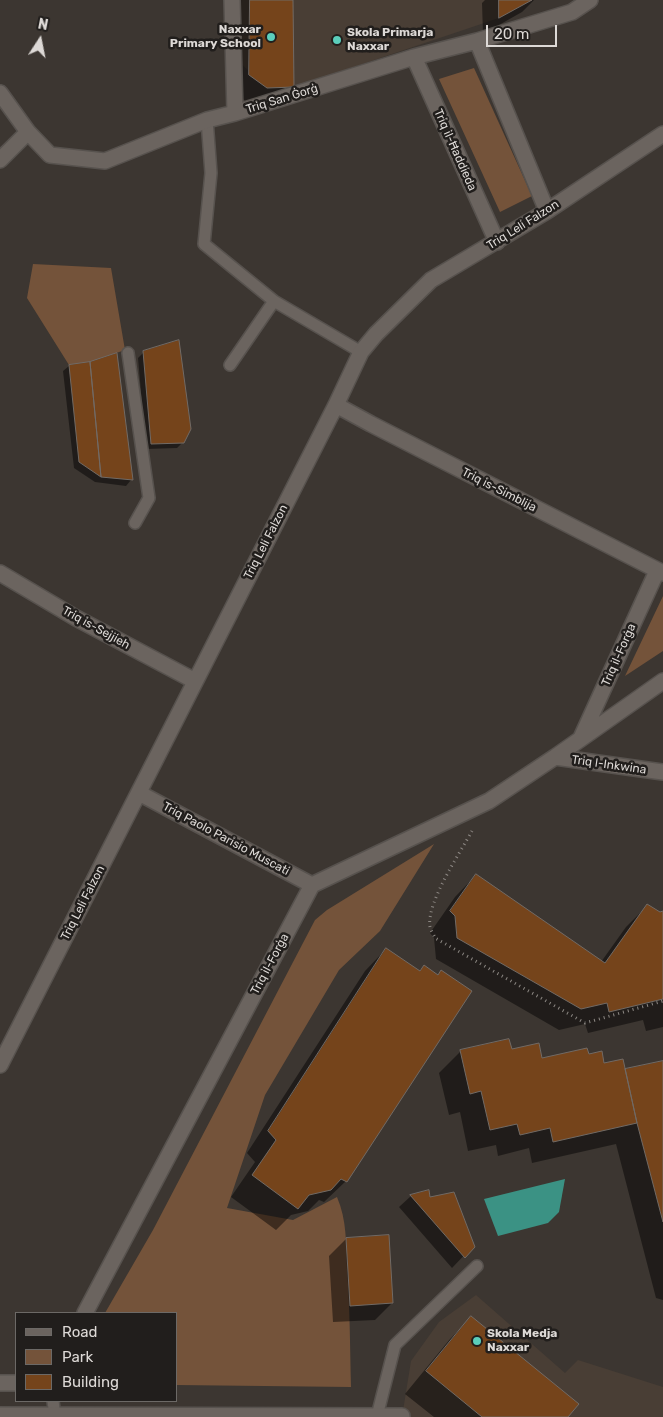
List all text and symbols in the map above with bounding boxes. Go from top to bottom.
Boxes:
north arrow [15,15,65,65]
text: N [36,15,50,34]
scale bar [488,15,559,47]
place label: Naxxar Primary School [170,23,261,51]
text: 20 m [494,25,529,43]
place label: Skola Primarja Naxxar [347,26,433,54]
marker: Naxxar Primary School [265,31,277,43]
marker: Skola Primarja Naxxar [331,34,343,46]
street label: Triq San Ġorġ [244,81,320,117]
street label: Triq il-Ħaddieda [431,107,479,193]
street label: Triq Leli Falzon [484,197,562,253]
street label: Triq is-Simblija [459,465,539,515]
street label: Triq Leli Falzon [241,502,291,582]
street label: Triq is-Sejjieh [60,603,132,653]
street label: Triq il-Forġa [599,621,639,689]
street label: Triq l-Inkwina [571,753,647,777]
street label: Triq Paolo Parisio Muscati [160,799,292,879]
street label: Triq Leli Falzon [58,863,108,943]
street label: Triq il-Forġa [248,931,292,997]
legend [15,1312,178,1402]
text: Road [62,1323,98,1341]
place label: Skola Medja Naxxar [487,1327,557,1355]
marker: Skola Medja Naxxar [471,1335,483,1347]
text: Park [62,1348,93,1366]
text: Building [62,1373,119,1391]

